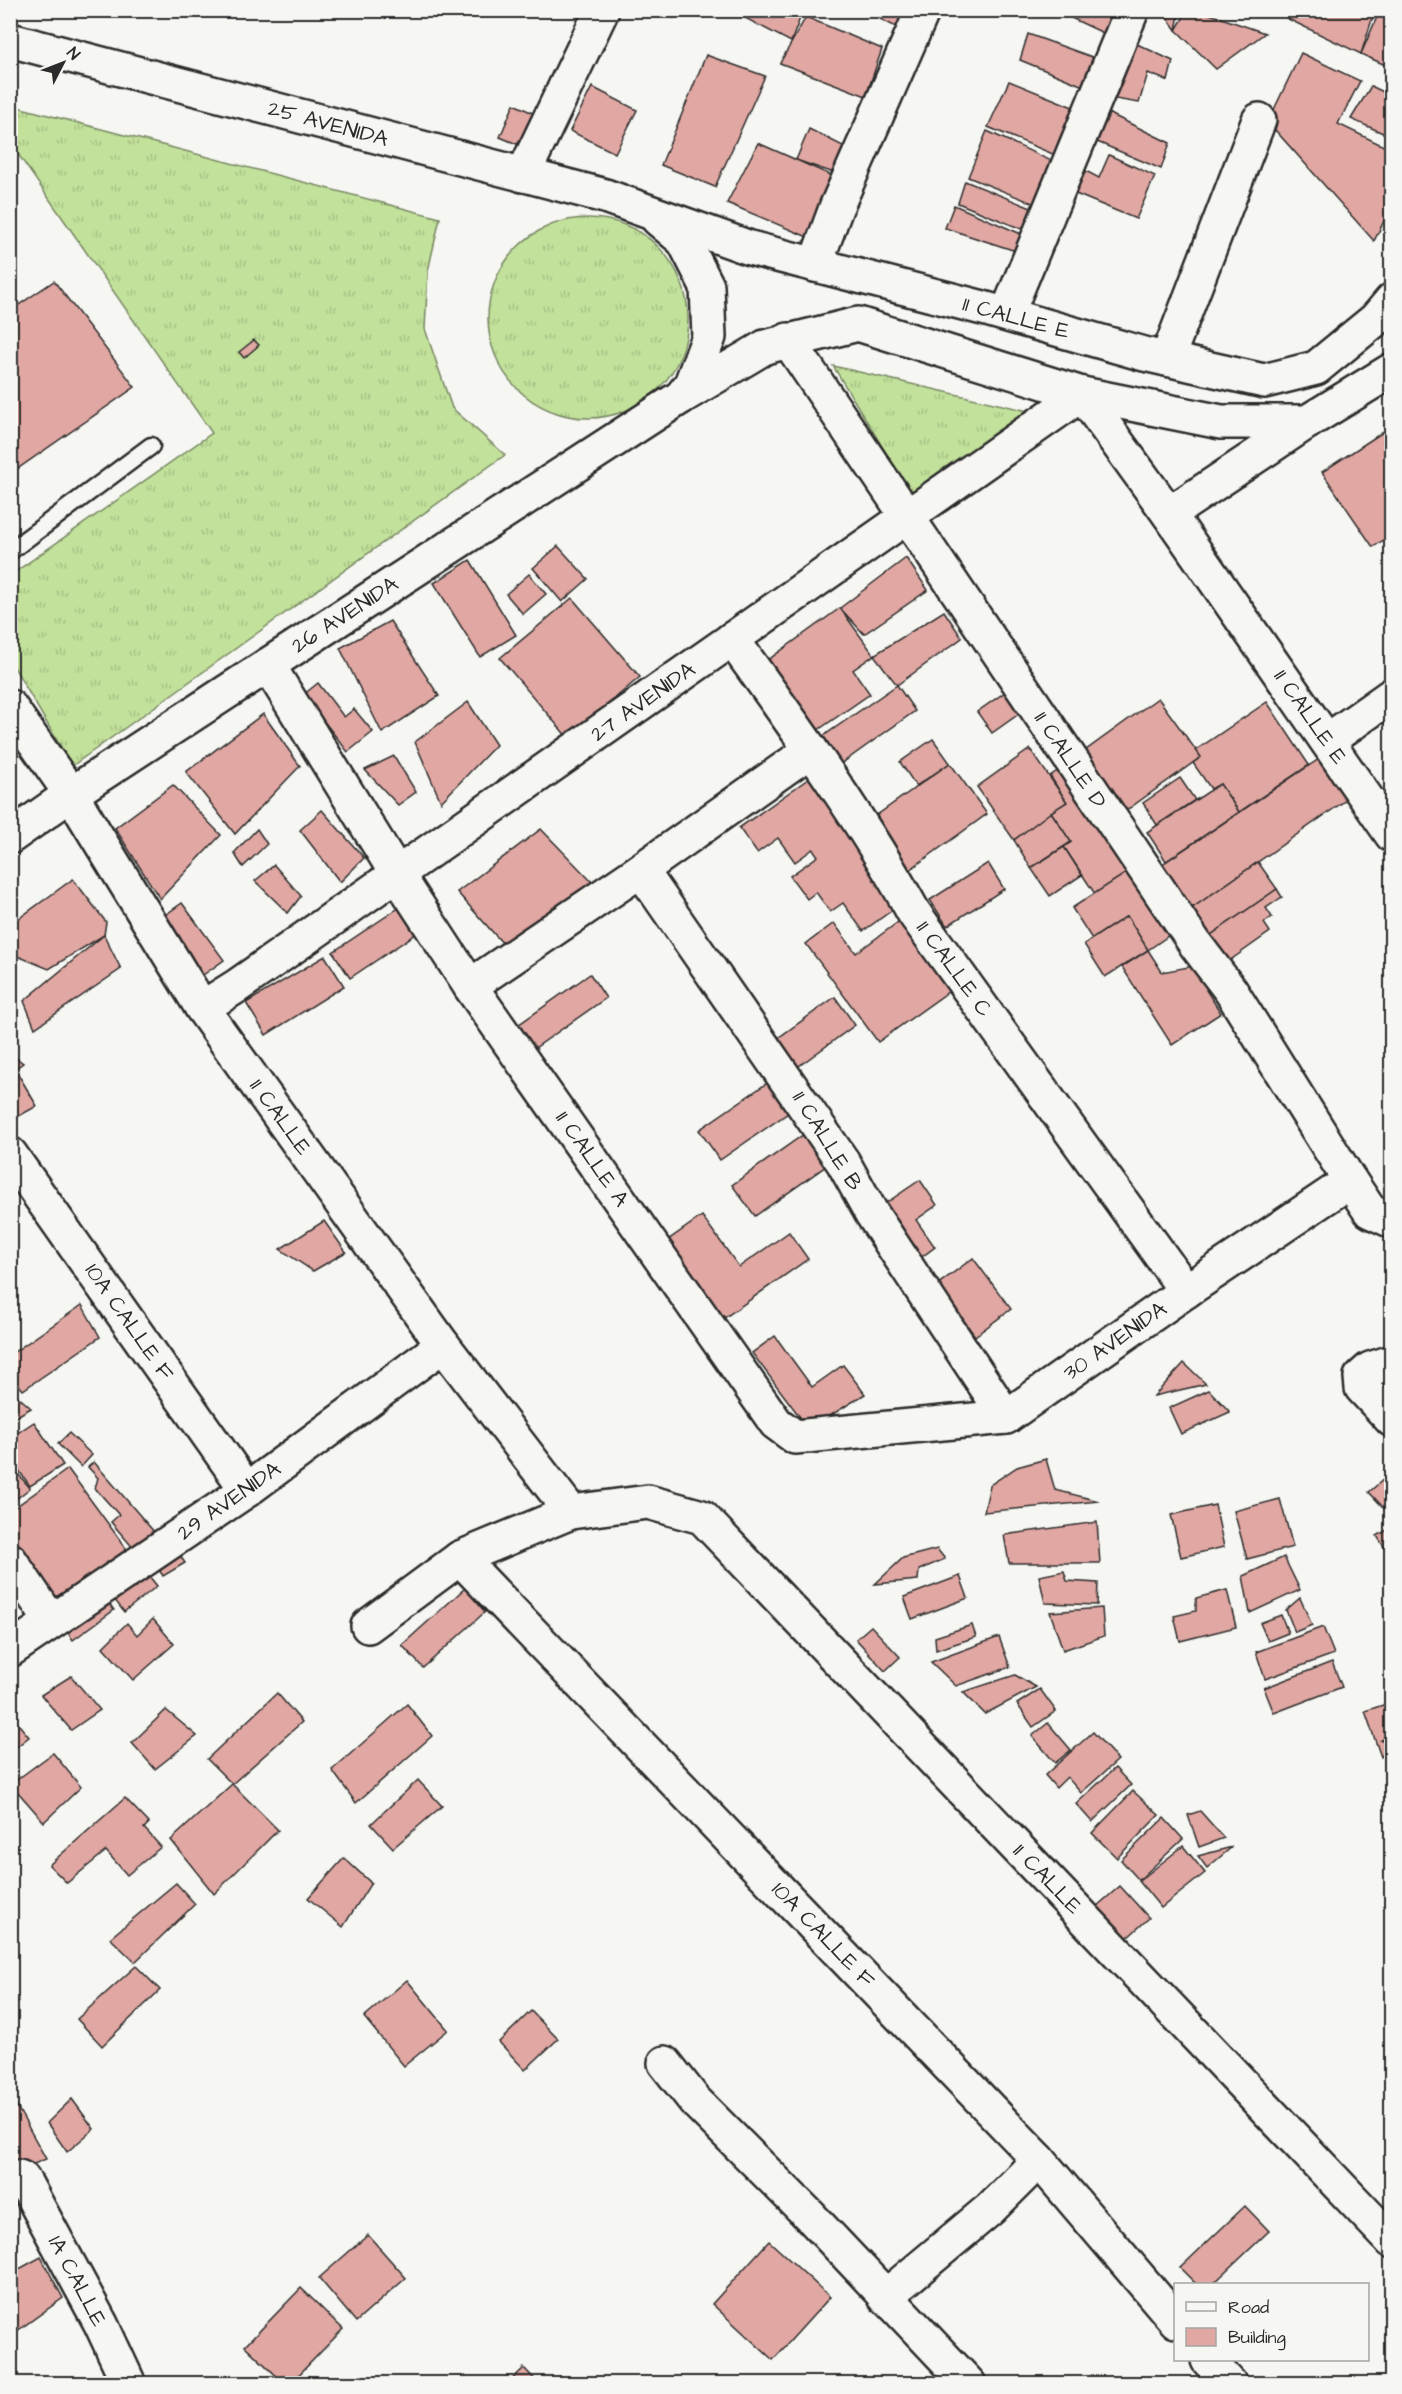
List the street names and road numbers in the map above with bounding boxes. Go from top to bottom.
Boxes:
street label: 25 AVENIDA [264,93,392,155]
street label: 11 CALLE E [959,289,1073,347]
street label: 26 AVENIDA [286,569,404,661]
street label: 27 AVENIDA [584,655,702,749]
street label: 11 CALLE E [1266,663,1354,771]
street label: 11 CALLE D [1026,705,1114,815]
street label: 11 CALLE C [909,915,1000,1024]
street label: 11 CALLE [242,1072,318,1162]
street label: 11 CALLE B [784,1085,870,1197]
street label: 11 CALLE A [548,1105,636,1213]
street label: 10A CALLE F [77,1257,181,1388]
street label: 30 AVENIDA [1057,1294,1173,1388]
street label: 29 AVENIDA [171,1454,287,1548]
street label: 11 CALLE [1005,1837,1089,1921]
street label: 10A CALLE F [764,1875,882,1996]
street label: 1A CALLE [40,2230,114,2332]

